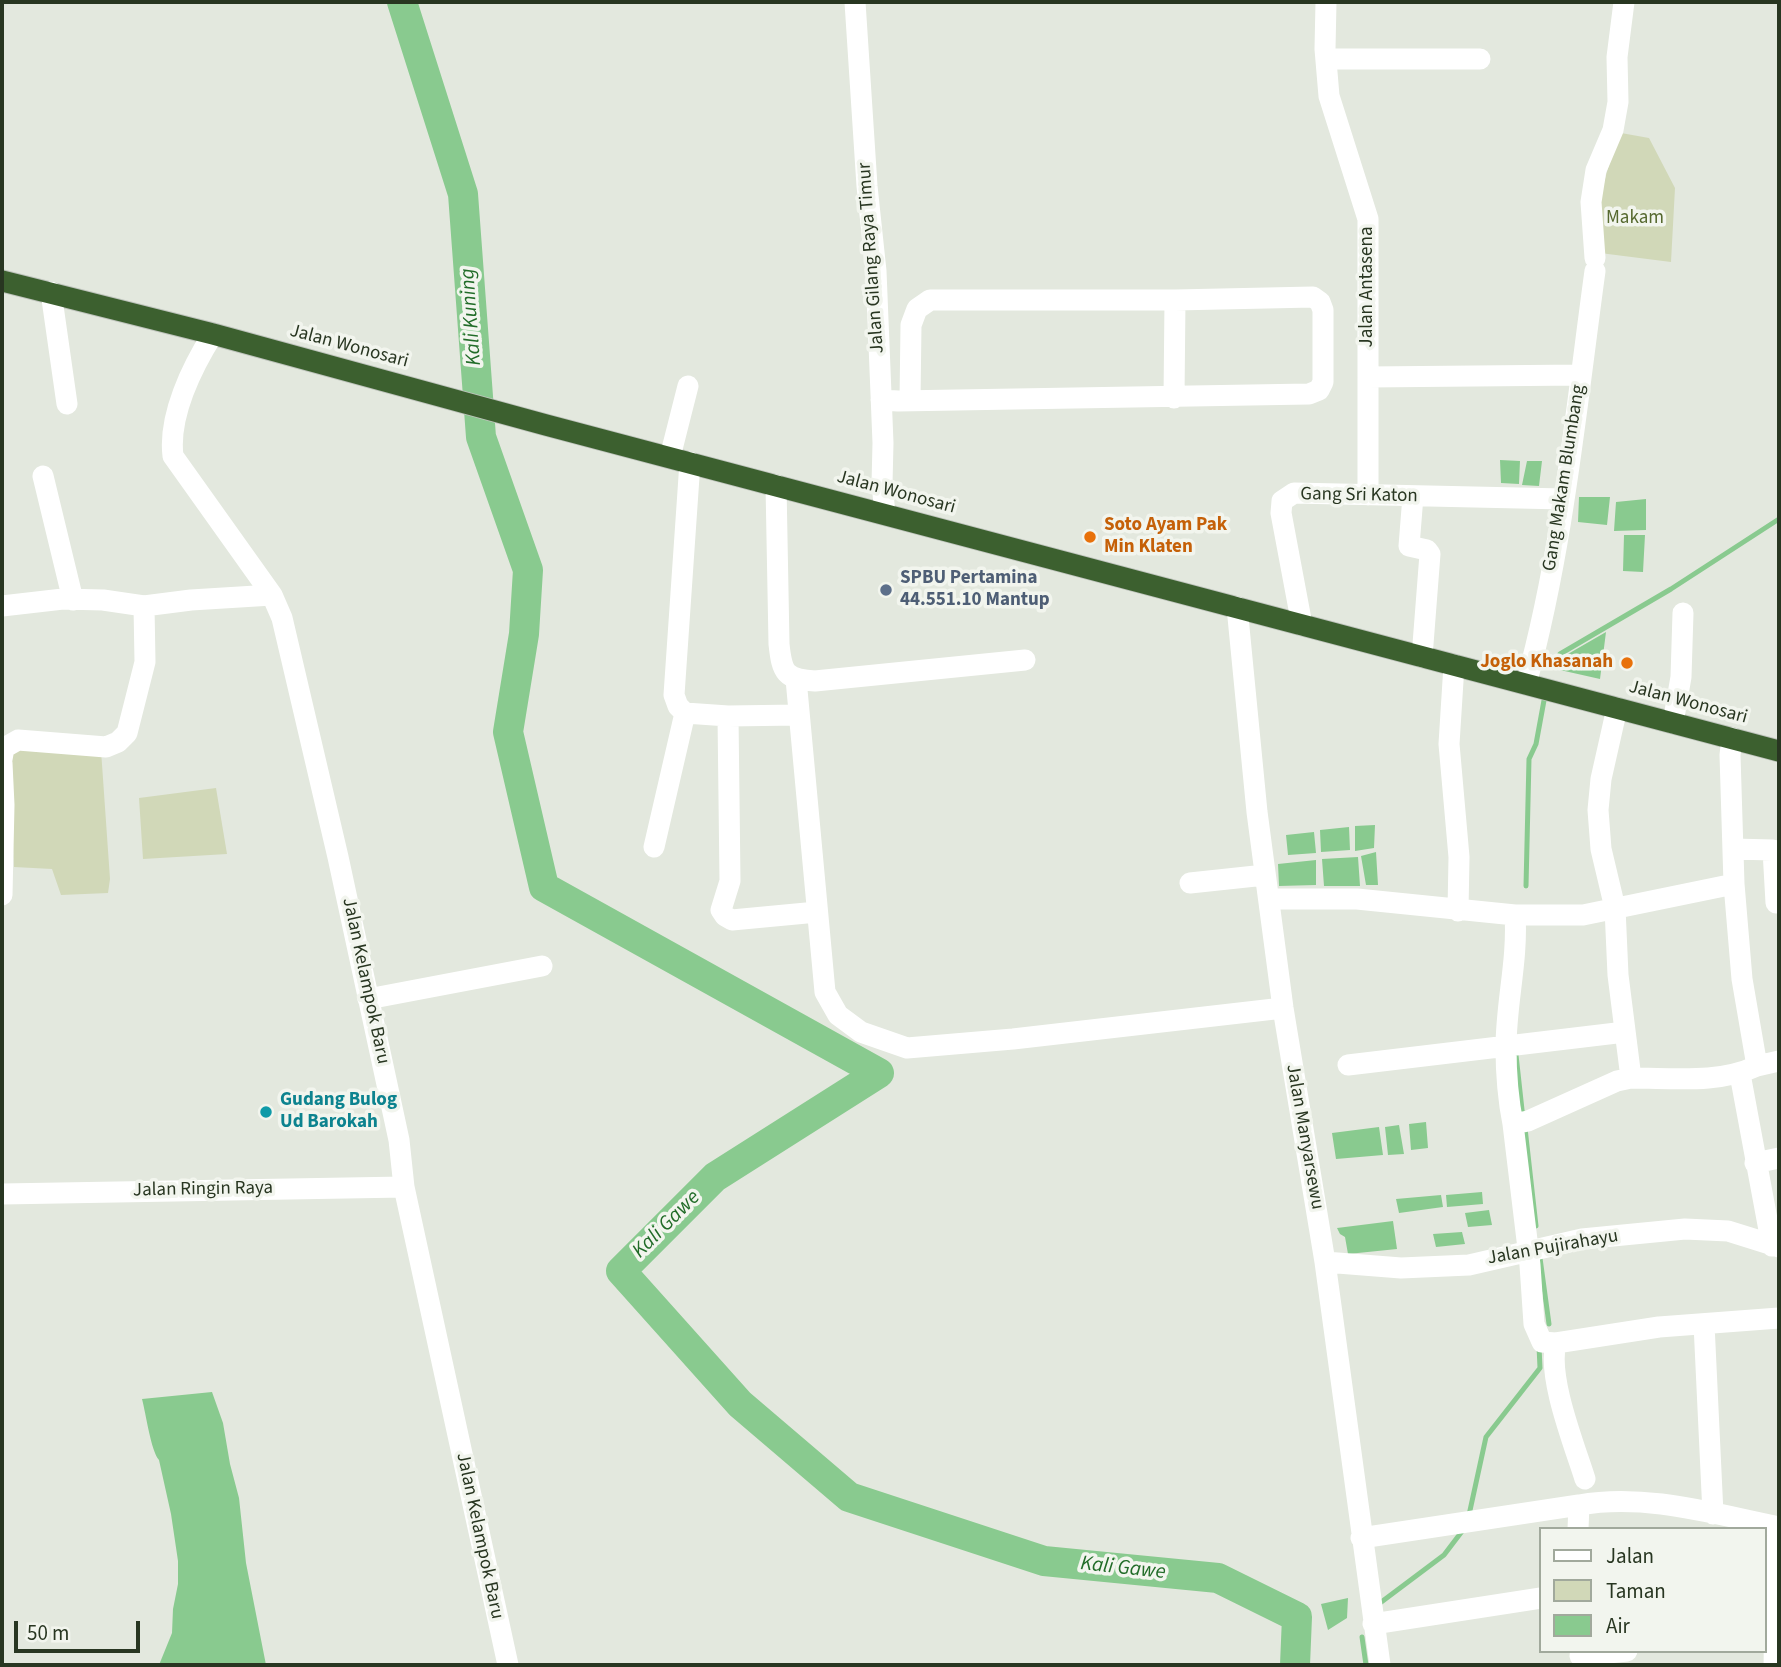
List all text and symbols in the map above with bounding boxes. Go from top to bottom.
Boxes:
street label: Jalan Gilang Raya Timur [854,162,890,354]
park label: Makam [1606,208,1664,230]
street label: Jalan Antasena [1357,227,1379,347]
water label: Kali Kuning [456,267,488,367]
street label: Jalan Wonosari [287,320,411,374]
street label: Gang Makam Blumbang [1539,383,1591,573]
street label: Jalan Wonosari [834,466,958,520]
street label: Gang Sri Katon [1300,484,1418,508]
place label: Soto Ayam Pak Min Klaten [1104,515,1227,559]
marker: Soto Ayam Pak Min Klaten [1082,529,1098,545]
place label: SPBU Pertamina 44.551.10 Mantup [900,568,1050,612]
marker: SPBU Pertamina 44.551.10 Mantup [878,582,894,598]
place label: Joglo Khasanah [1480,652,1613,674]
marker: Joglo Khasanah [1619,655,1635,671]
street label: Jalan Wonosari [1626,676,1750,730]
street label: Jalan Kelampok Baru [336,896,394,1066]
street label: Jalan Manyarsewu [1280,1063,1328,1211]
place label: Gudang Bulog Ud Barokah [280,1090,397,1134]
marker: Gudang Bulog Ud Barokah [258,1104,274,1120]
street label: Jalan Ringin Raya [133,1177,273,1203]
water label: Kali Gawe [628,1186,706,1264]
street label: Jalan Pujirahayu [1486,1225,1620,1271]
street label: Jalan Kelampok Baru [450,1451,508,1621]
legend [1540,1527,1767,1653]
text: Jalan [1606,1541,1654,1571]
water label: Kali Gawe [1079,1552,1167,1586]
text: Taman [1606,1576,1666,1606]
scale bar [18,1608,144,1652]
text: Air [1606,1611,1630,1641]
text: 50 m [27,1618,69,1648]

